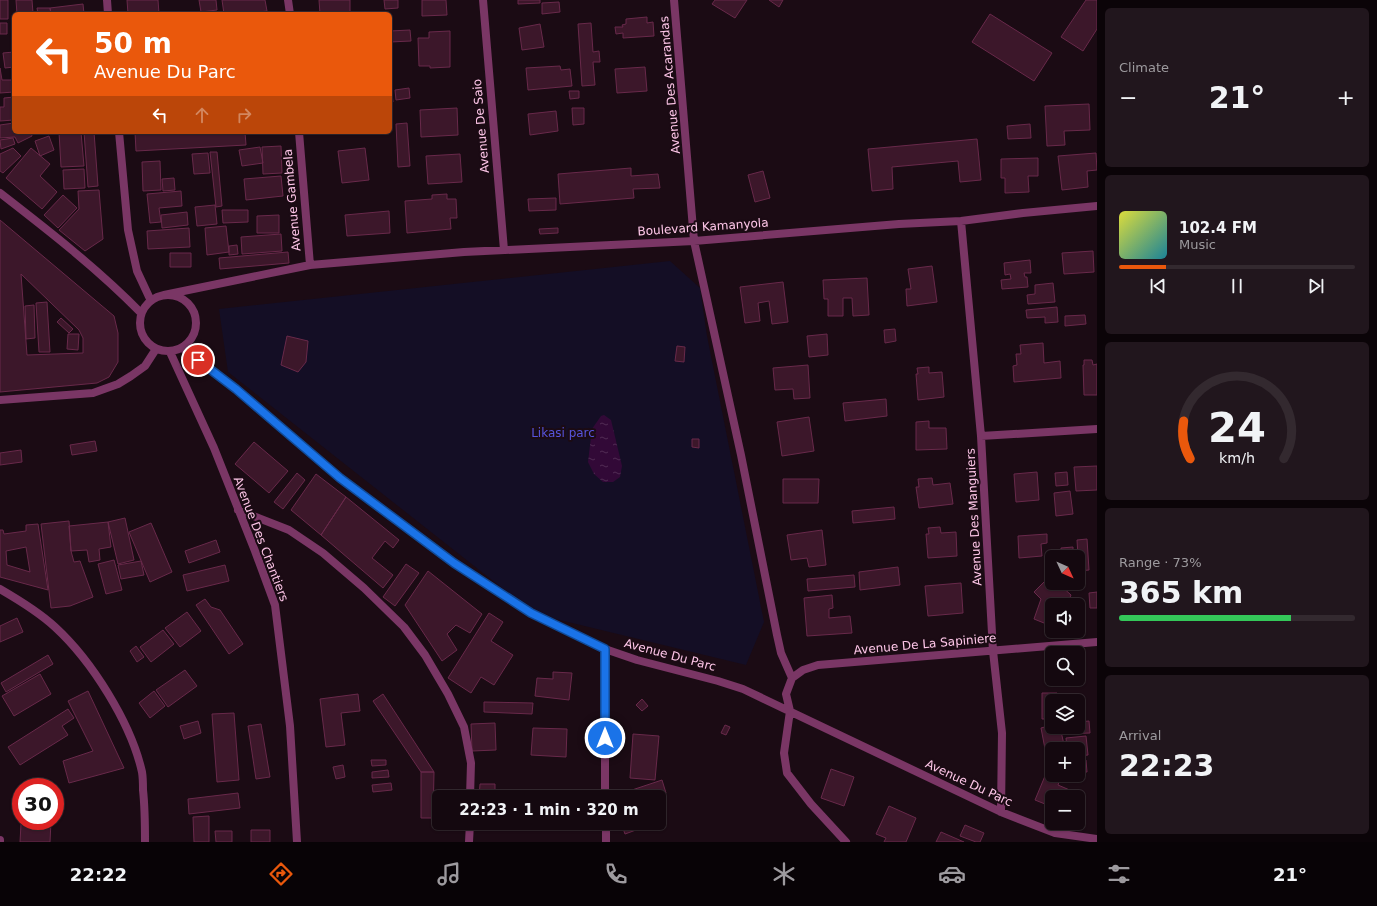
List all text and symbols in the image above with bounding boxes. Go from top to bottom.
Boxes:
street label: Avenue Des Acarandas [657,16,683,154]
text: 50 m [94,27,172,60]
icon: left [28,28,80,80]
text: Climate [1119,60,1169,75]
text: Avenue Du Parc [94,61,236,82]
street label: Avenue De Saio [470,78,492,174]
text: 21° [1209,80,1265,115]
text: − [1119,85,1137,110]
text: + [1337,85,1355,110]
icon: left [149,104,171,126]
icon: ahead [191,104,213,126]
icon: right [233,104,255,126]
street label: Avenue Gambela [281,148,303,252]
street label: Boulevard Kamanyola [637,215,769,239]
text: 102.4 FM [1179,219,1257,237]
text: Music [1179,237,1216,252]
icon: previous [1147,275,1169,297]
icon: pause [1226,275,1248,297]
icon: next [1305,275,1327,297]
pin [181,343,215,377]
icon: arrive [187,349,209,371]
text: 24 [1208,403,1266,452]
park label: Likasi parc [531,426,595,440]
street label: Avenue Des Manguiers [963,448,985,586]
text: km/h [1219,450,1255,466]
street label: Avenue Des Chantiers [231,475,291,603]
north arrow [1045,550,1085,590]
map controls [1045,550,1085,830]
text: Range · 73% [1119,555,1202,570]
text: 365 km [1119,575,1243,610]
button: sound [1045,598,1085,638]
street label: Avenue De La Sapiniere [853,631,997,657]
street label: Avenue Du Parc [623,636,717,674]
button: search [1045,646,1085,686]
button: layers [1045,694,1085,734]
position arrow [584,717,626,759]
text: Arrival [1119,728,1161,743]
button: + [1045,742,1085,782]
text: 22:23 [1119,748,1215,783]
street label: Avenue Du Parc [923,757,1015,809]
speed limit sign: 30 [12,778,64,830]
button: − [1045,790,1085,830]
text: 22:23 · 1 min · 320 m [459,801,639,819]
icon: directions [267,860,295,888]
icon: music [435,860,463,888]
icon: phone [602,860,630,888]
icon: climate [770,860,798,888]
icon: car [938,860,966,888]
icon: filters [1105,860,1133,888]
text: 22:22 [70,864,127,885]
text: 21° [1273,864,1307,885]

